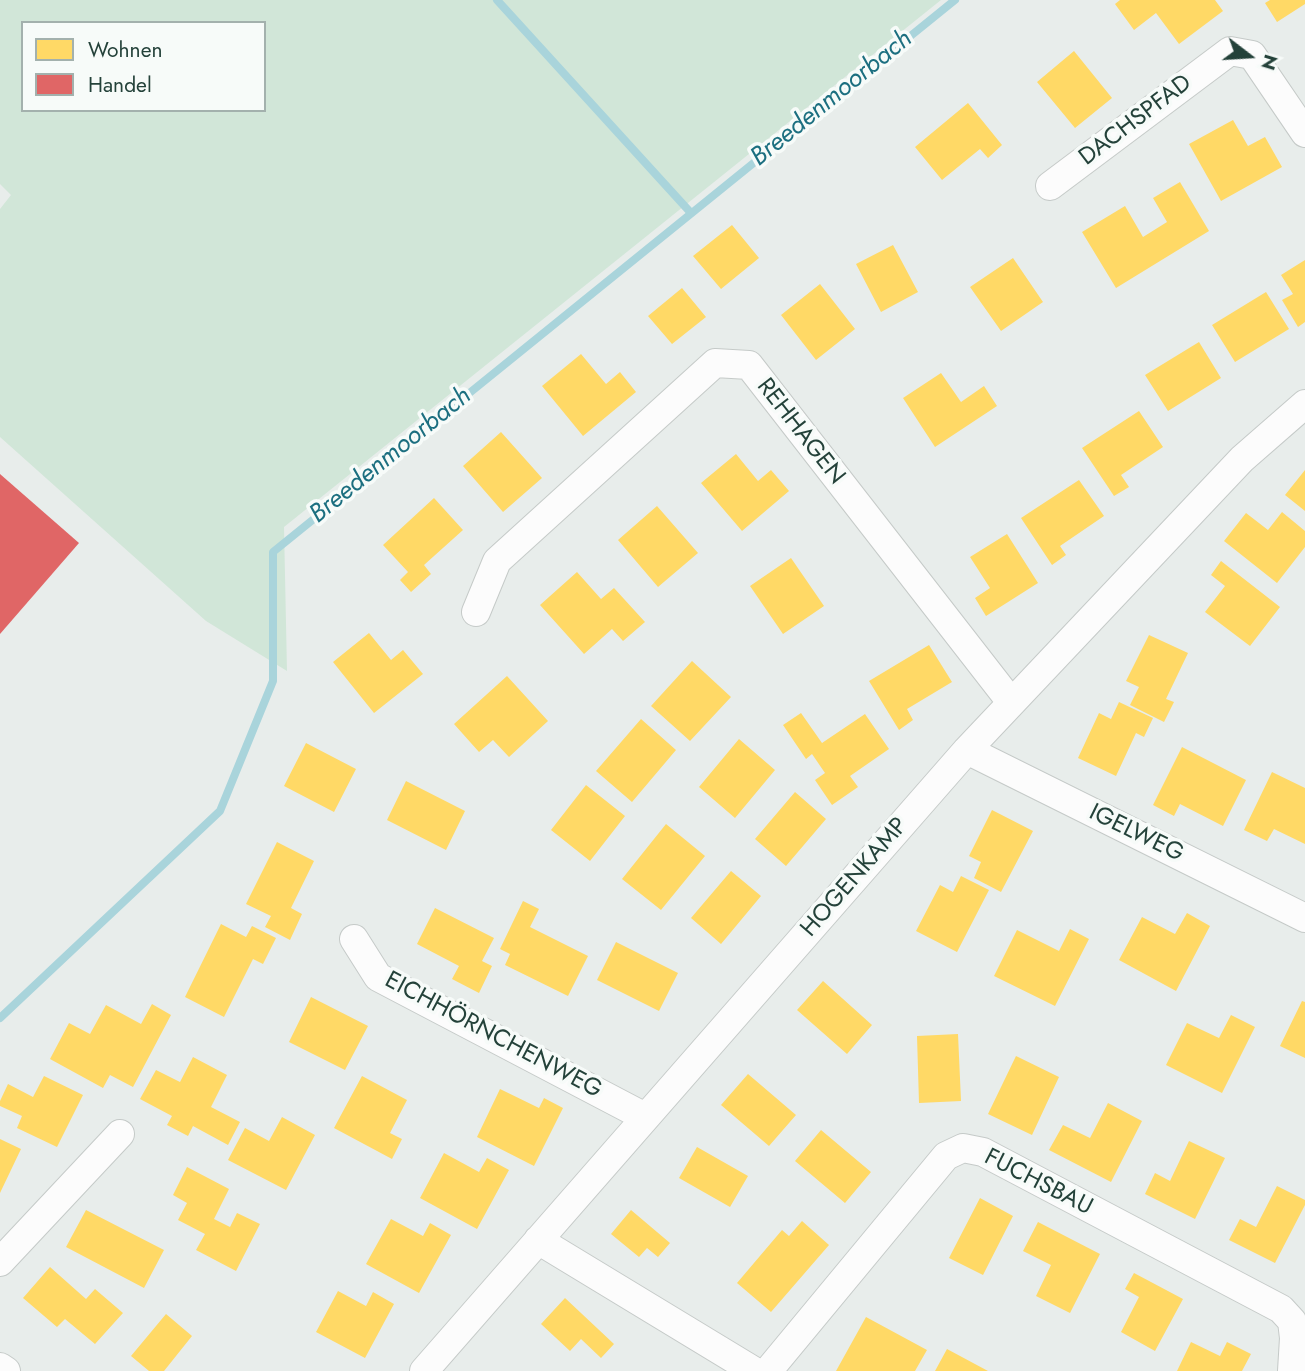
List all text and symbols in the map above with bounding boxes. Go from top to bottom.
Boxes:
legend [21,21,266,112]
north arrow [1214,21,1284,91]
water label: Breedenmoorbach [745,24,919,174]
text: Wohnen [88,35,162,65]
text: N [1254,51,1285,73]
street label: DACHSPFAD [1074,69,1198,173]
text: Handel [88,70,152,100]
street label: REHHAGEN [750,373,850,491]
water label: Breedenmoorbach [304,381,478,531]
street label: IGELWEG [1084,799,1188,869]
street label: HOGENKAMP [795,813,915,943]
street label: EICHHÖRNCHENWEG [379,967,607,1105]
street label: FUCHSBAU [979,1143,1097,1223]

